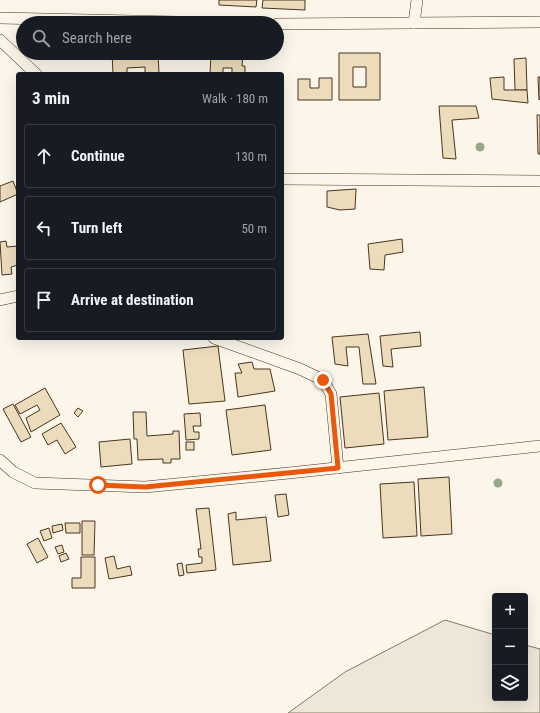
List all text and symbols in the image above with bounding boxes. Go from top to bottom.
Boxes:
search box [16,16,284,60]
icon: search [30,27,52,49]
text: Search here [62,29,132,47]
text: 3 min [32,88,70,108]
text: Walk · 180 m [202,91,268,106]
icon: ahead [33,145,55,167]
text: Continue [71,147,125,165]
text: 130 m [235,149,267,164]
icon: left [33,217,55,239]
text: Turn left [71,219,122,237]
text: 50 m [241,221,267,236]
icon: arrive [33,289,55,311]
text: Arrive at destination [71,291,194,309]
route end [314,371,332,389]
route start [89,476,107,494]
map controls [492,593,528,701]
button: + [492,593,528,629]
button: − [492,629,528,665]
button: layers [492,665,528,701]

